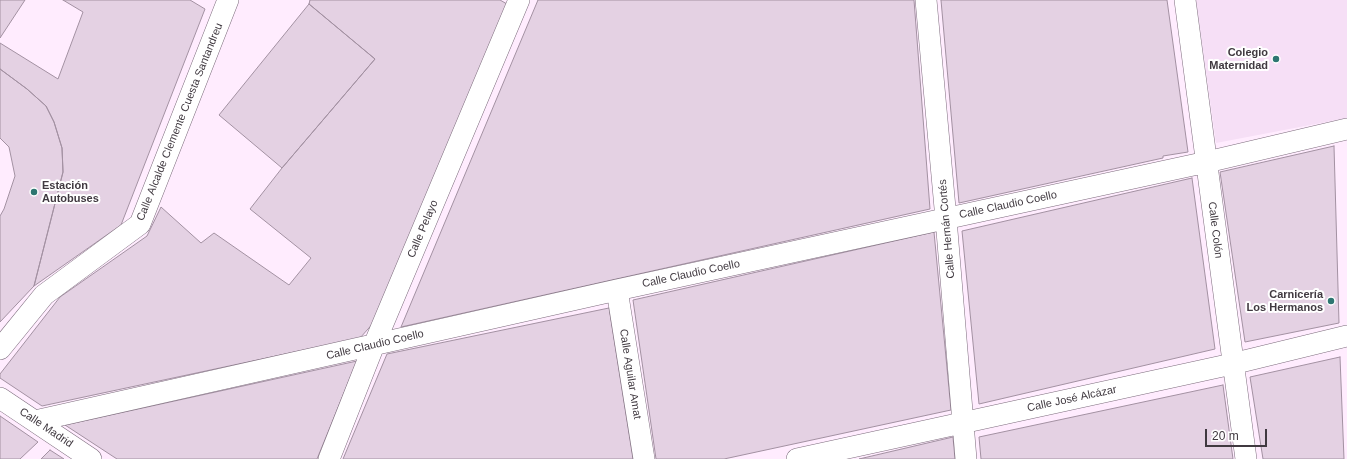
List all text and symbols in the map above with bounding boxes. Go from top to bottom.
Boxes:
street label: Calle Alcalde Clemente Cuesta Santandreu [134,21,226,223]
place label: Colegio Maternidad [1209,46,1268,72]
marker: Colegio Maternidad [1271,54,1281,64]
place label: Estación Autobuses [42,179,99,205]
street label: Calle Hernán Cortés [936,179,958,279]
marker: Estación Autobuses [29,187,39,197]
street label: Calle Claudio Coello [958,188,1058,222]
street label: Calle Pelayo [405,198,441,260]
street label: Calle Colón [1205,201,1225,259]
street label: Calle Claudio Coello [641,257,741,291]
place label: Carnicería Los Hermanos [1247,288,1323,314]
marker: Carnicería Los Hermanos [1326,296,1336,306]
street label: Calle Claudio Coello [325,327,425,363]
street label: Calle Aguilar Amat [616,328,644,420]
street label: Calle José Alcázar [1026,383,1118,415]
street label: Calle Madrid [17,405,75,451]
scale bar [1207,421,1269,447]
text: 20 m [1212,429,1239,443]

